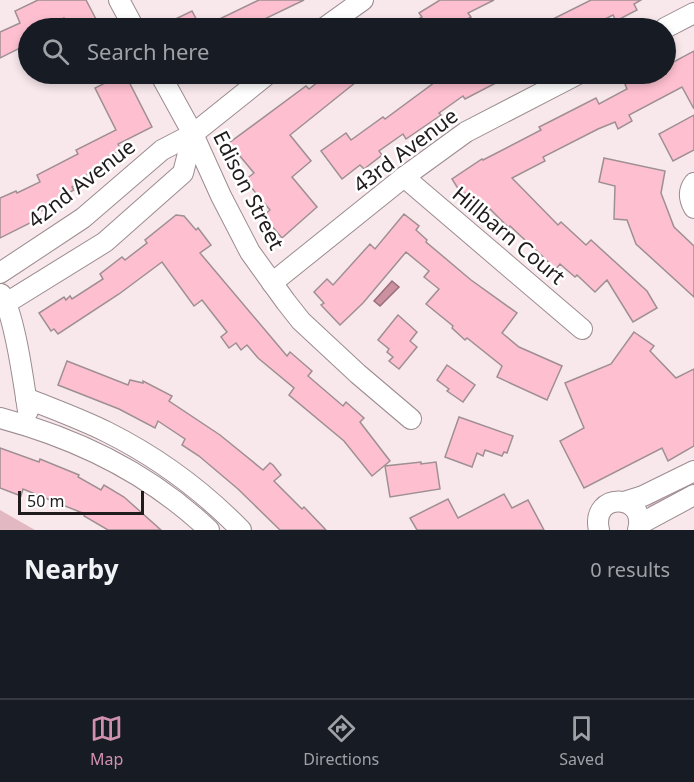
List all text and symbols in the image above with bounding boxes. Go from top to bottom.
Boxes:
search box [18,18,676,84]
icon: search [39,35,72,68]
text: Search here [87,36,209,66]
street label: 43rd Avenue [347,101,463,199]
street label: Edison Street [207,126,291,255]
street label: 42nd Avenue [22,132,140,234]
street label: Hillbarn Court [447,180,571,291]
scale bar [18,488,144,516]
text: 50 m [27,490,64,512]
text: Nearby [24,551,119,587]
text: 0 results [590,556,670,583]
tab: Map [90,712,123,770]
tab: Directions [303,712,379,770]
tab: Saved [559,712,604,770]

